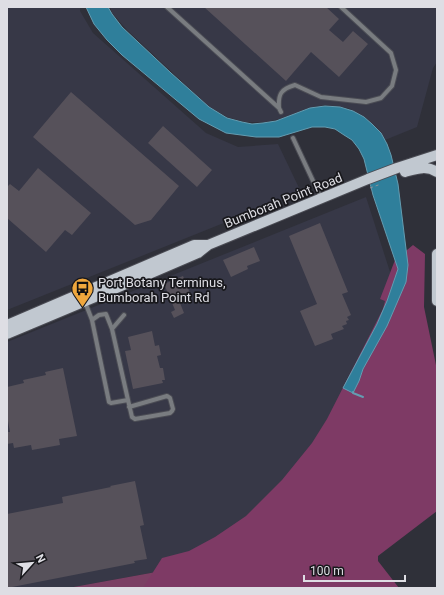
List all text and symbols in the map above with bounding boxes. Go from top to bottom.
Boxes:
street label: Bumborah Point Road [222,170,344,231]
place label: Port Botany Terminus, Bumborah Point Rd [98,275,225,305]
bus stop icon: Port Botany Terminus, Bumborah Point Rd [69,276,95,309]
north arrow [12,543,52,583]
text: N [33,552,48,565]
scale bar [304,557,405,583]
text: 100 m [310,564,344,578]

